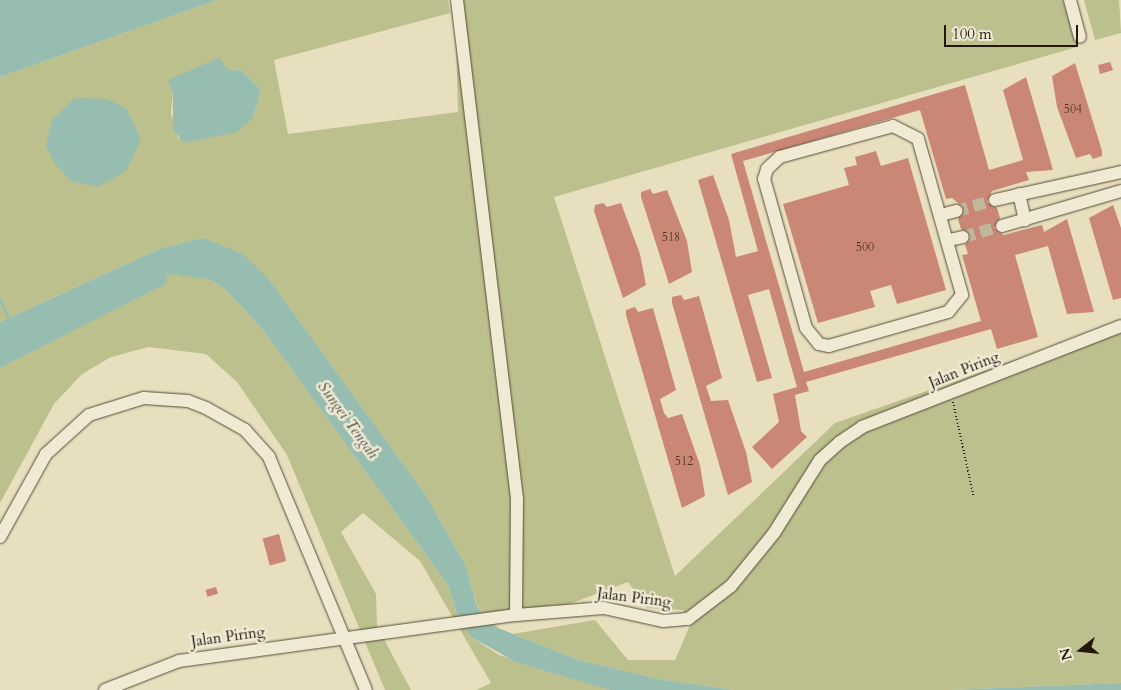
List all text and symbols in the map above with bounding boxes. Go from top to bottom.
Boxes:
scale bar [946,15,1080,47]
text: 100 m [952,24,992,44]
house number: 504 [1064,103,1082,117]
house number: 518 [662,231,680,245]
house number: 500 [856,241,874,255]
street label: Jalan Piring [926,348,1002,392]
water label: Sungei Tengah [313,378,383,462]
house number: 512 [675,455,693,469]
street label: Jalan Piring [596,585,672,611]
street label: Jalan Piring [190,623,266,651]
north arrow [1056,625,1106,675]
text: N [1055,646,1077,663]

